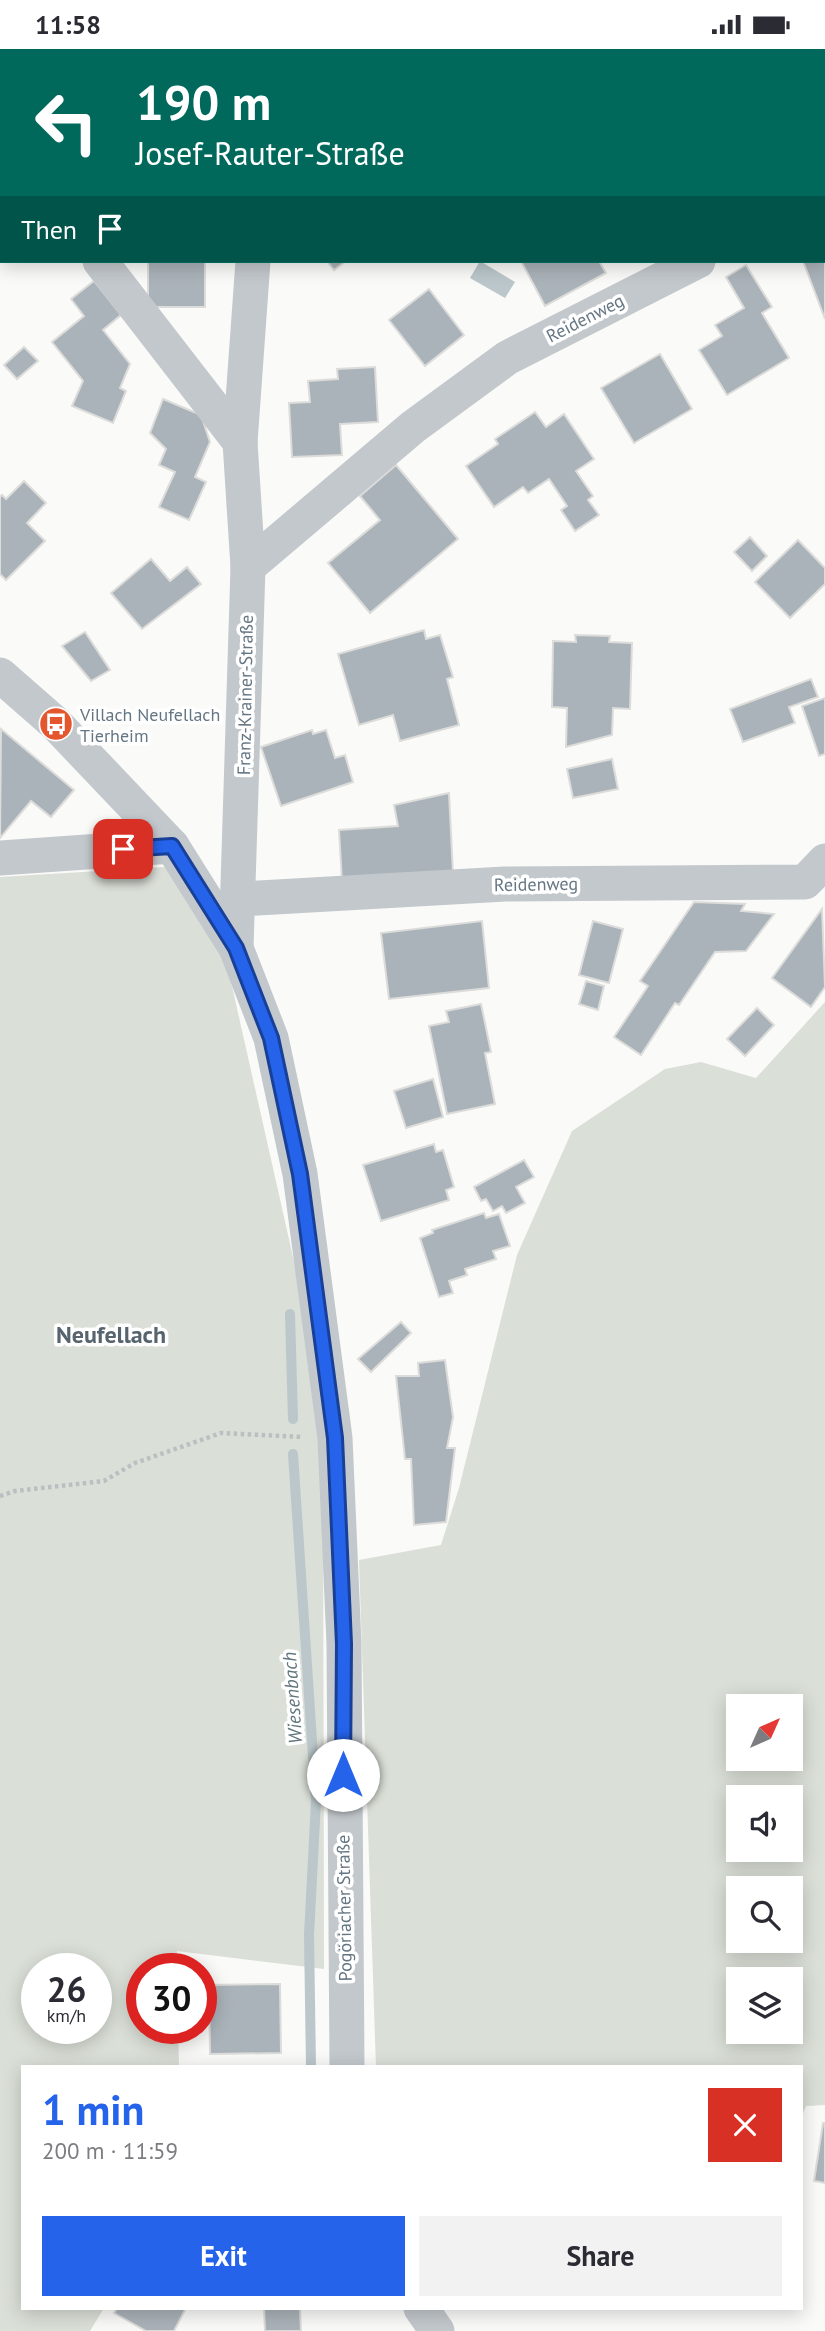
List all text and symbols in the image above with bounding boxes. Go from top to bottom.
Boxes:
text: 11:58 [35,8,101,41]
text: 190 m [136,70,271,134]
icon: left [21,77,112,168]
text: Josef-Rauter-Straße [136,132,405,174]
icon: arrive [91,210,129,248]
text: Then [21,213,77,246]
street label: Reidenweg [542,289,628,347]
street label: Franz-Krainer-Straße [232,615,258,775]
place label: Villach Neufellach Tierheim [79,703,220,747]
bus stop icon: Villach Neufellach Tierheim [37,705,75,743]
pin [93,819,153,879]
icon: arrive [104,830,142,868]
street label: Reidenweg [494,872,578,896]
district label: Neufellach [56,1319,166,1350]
water label: Wiesenbach [277,1651,307,1745]
north arrow [726,1694,803,1771]
map controls [726,1694,803,2044]
position arrow [306,1738,380,1812]
button: sound [726,1785,803,1862]
street label: Pogöriacher Straße [331,1834,357,1982]
button: search [726,1876,803,1953]
speed limit sign: 30 [126,1953,217,2044]
text: 26 [47,1966,86,2012]
button: layers [726,1967,803,2044]
text: km/h [47,2004,86,2027]
text: 1 min [42,2082,144,2137]
button: close [708,2088,782,2162]
text: 200 m · 11:59 [42,2136,178,2165]
button: Exit [42,2216,405,2296]
button: Share [419,2216,782,2296]

